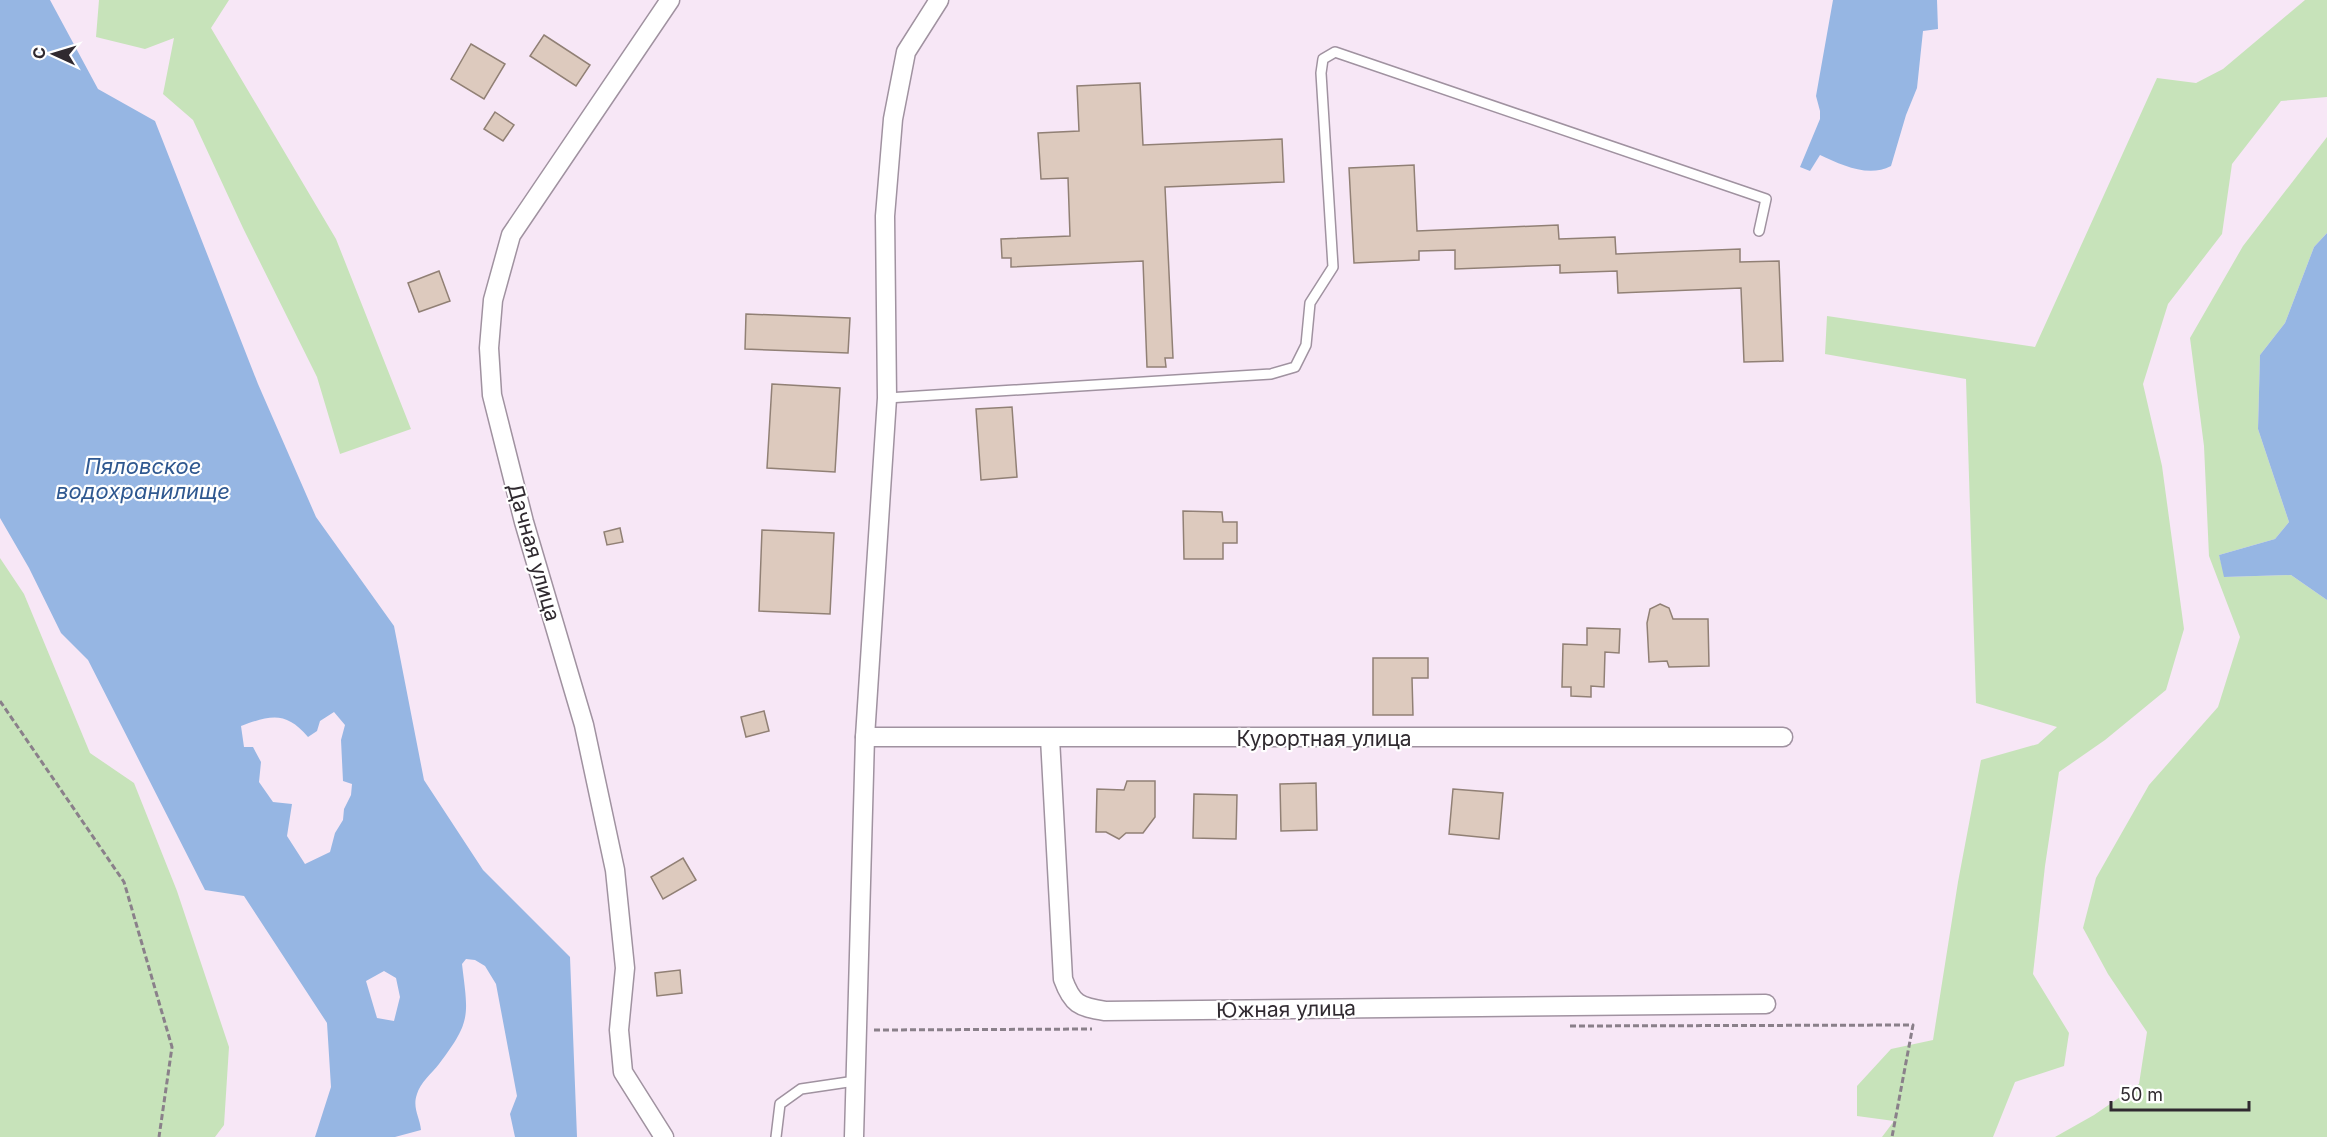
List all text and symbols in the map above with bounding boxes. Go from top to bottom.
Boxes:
north arrow [24,24,84,84]
text: С [29,46,49,60]
water label: Пяловское водохранилище [56,453,230,504]
street label: Дачная улица [502,480,566,624]
street label: Курортная улица [1237,726,1411,751]
street label: Южная улица [1216,995,1356,1023]
scale bar [2111,1074,2249,1112]
text: 50 m [2120,1084,2163,1105]

